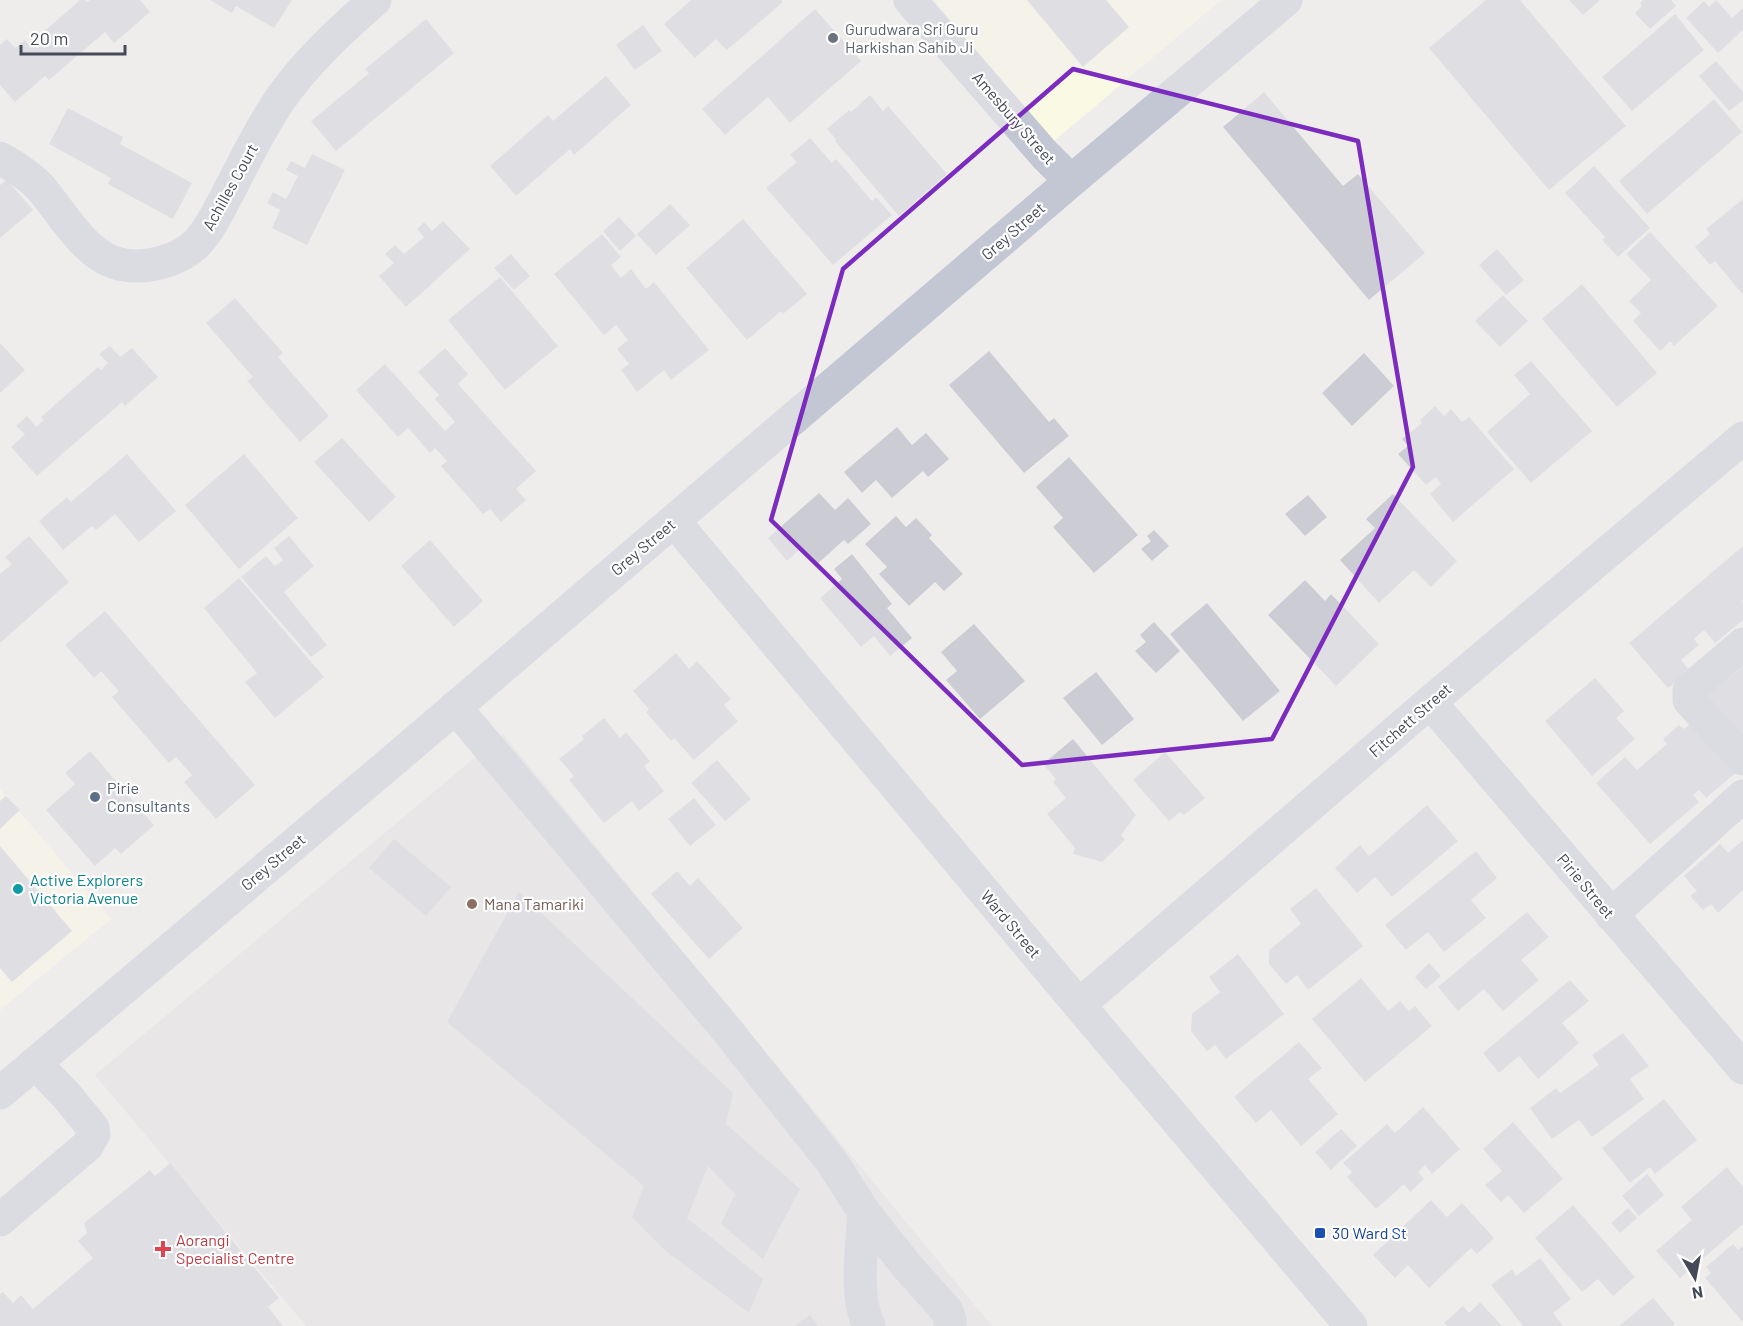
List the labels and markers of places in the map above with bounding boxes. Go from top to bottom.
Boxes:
place label: Gurudwara Sri Guru Harkishan Sahib Ji [845,19,978,56]
marker: Gurudwara Sri Guru Harkishan Sahib Ji [826,31,840,45]
place label: Pirie Consultants [107,778,190,815]
marker: Pirie Consultants [88,790,102,804]
place label: Active Explorers Victoria Avenue [30,870,143,907]
marker: Active Explorers Victoria Avenue [11,882,25,896]
place label: Mana Tamariki [484,894,584,913]
marker: Mana Tamariki [465,897,479,911]
place label: 30 Ward St [1332,1223,1407,1242]
marker: 30 Ward St [1313,1226,1327,1240]
place label: Aorangi Specialist Centre [176,1230,295,1267]
marker: Aorangi Specialist Centre [154,1240,172,1258]

